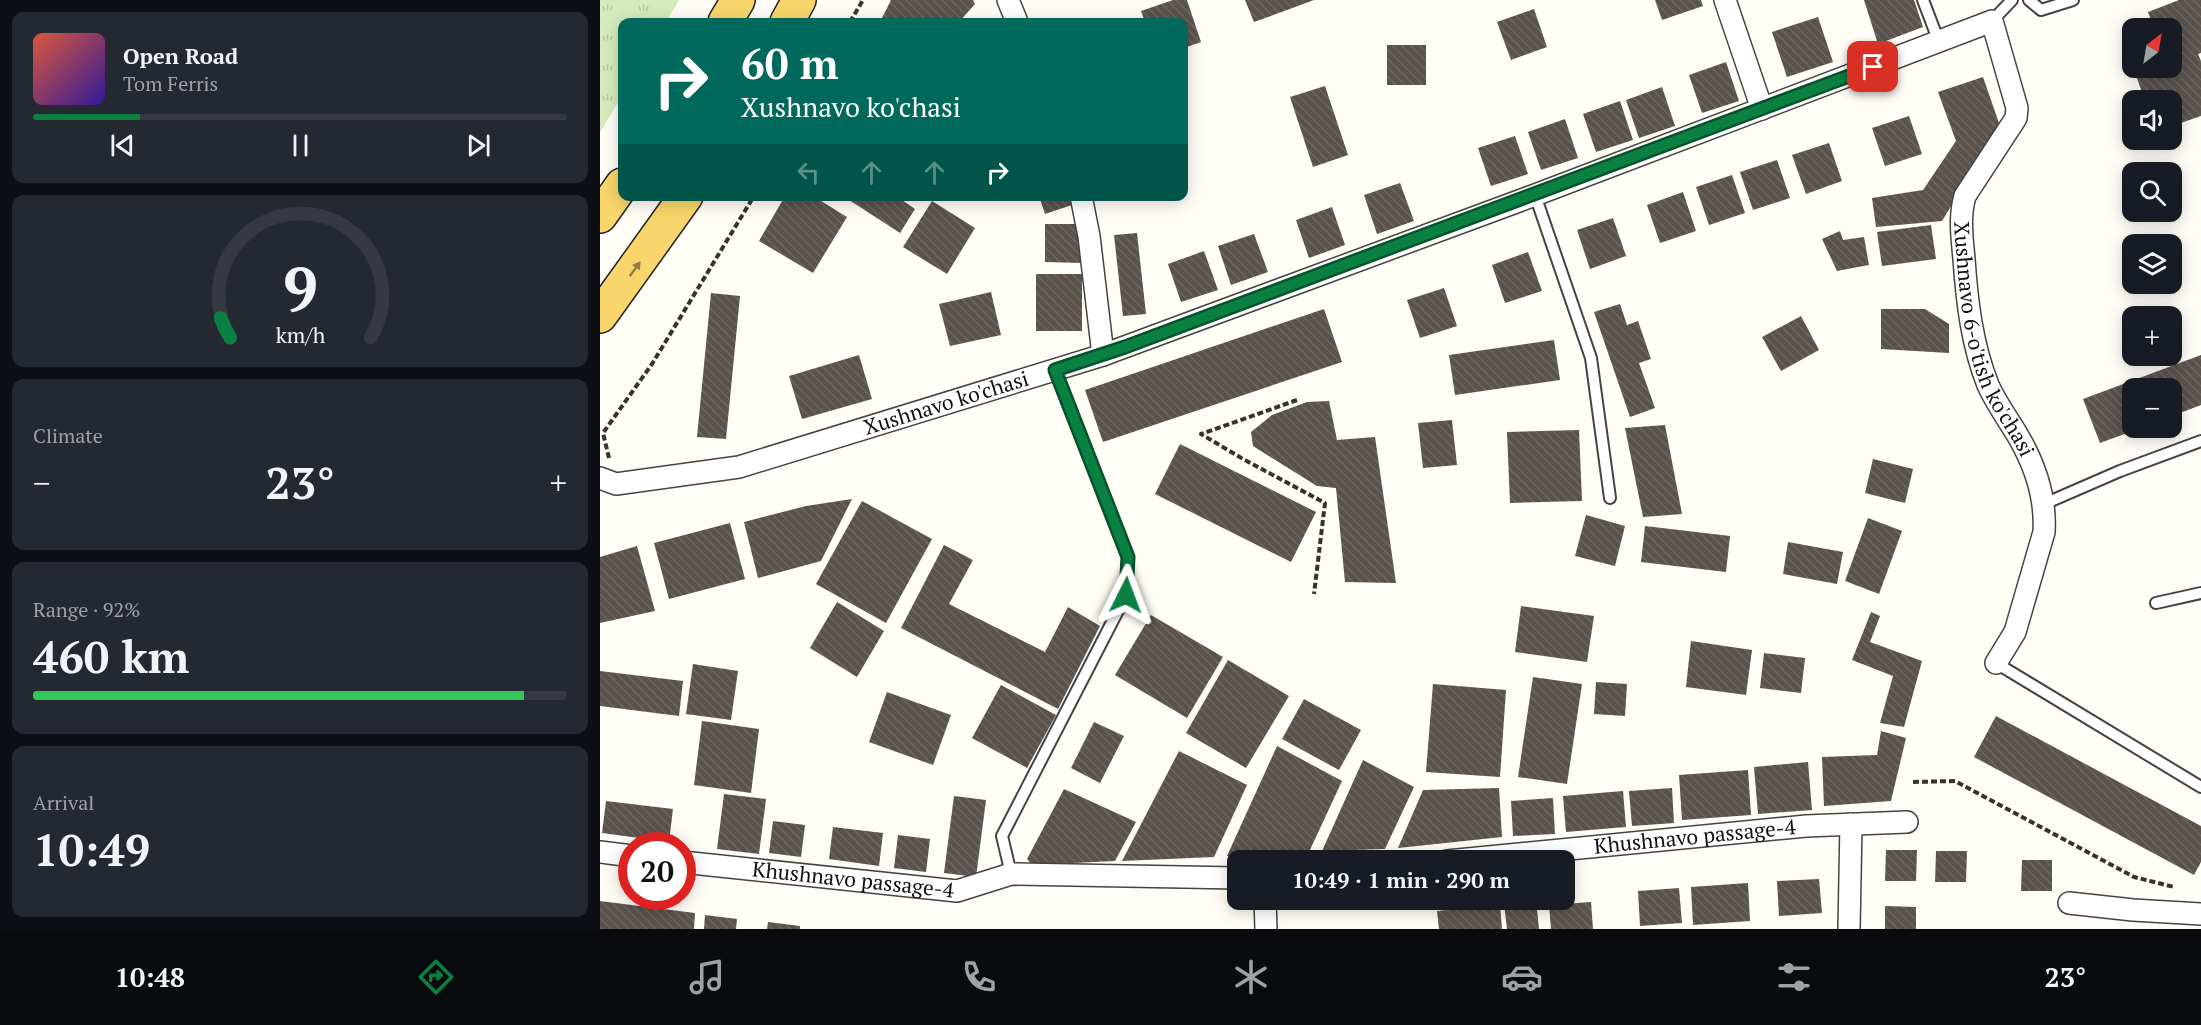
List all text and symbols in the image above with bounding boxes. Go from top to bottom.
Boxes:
north arrow [2122,18,2182,78]
map controls [2122,18,2182,438]
text: 60 m [741,35,839,91]
text: Open Road [123,41,238,70]
pin [1847,41,1898,92]
icon: right [642,42,720,120]
icon: arrive [1856,50,1889,83]
text: Tom Ferris [123,70,218,97]
text: Xushnavo ko'chasi [741,89,961,125]
button: sound [2122,90,2182,150]
icon: previous [106,129,139,162]
icon: pause [284,129,317,162]
icon: next [462,129,495,162]
icon: left [792,156,825,189]
icon: ahead [855,156,888,189]
icon: ahead [918,156,951,189]
icon: right [981,156,1014,189]
button: search [2122,162,2182,222]
street label: Xushnavo 6-o'tish ko'chasi [1948,221,2042,461]
button: layers [2122,234,2182,294]
text: 9 [282,247,318,330]
one-way arrow [629,261,640,277]
button: + [2122,306,2182,366]
text: km/h [275,322,325,350]
street label: Xushnavo ko'chasi [860,364,1032,441]
button: − [2122,378,2182,438]
text: Climate [33,422,103,449]
text: 23° [265,452,335,512]
text: − [33,461,51,504]
text: + [549,461,567,504]
position arrow [1094,563,1158,627]
text: Range · 92% [33,596,140,623]
text: 460 km [33,626,189,686]
text: Arrival [33,789,94,816]
street label: Khushnavo passage-4 [1593,812,1798,860]
text: 10:49 [33,819,150,879]
speed limit sign: 20 [618,832,696,910]
street label: Khushnavo passage-4 [751,854,956,904]
text: 10:49 · 1 min · 290 m [1292,865,1510,894]
icon: directions [415,956,457,998]
icon: music [686,956,728,998]
icon: phone [958,956,1000,998]
icon: climate [1230,956,1272,998]
icon: car [1501,956,1543,998]
icon: filters [1773,956,1815,998]
text: 10:48 [115,959,185,995]
text: 23° [2044,959,2086,995]

